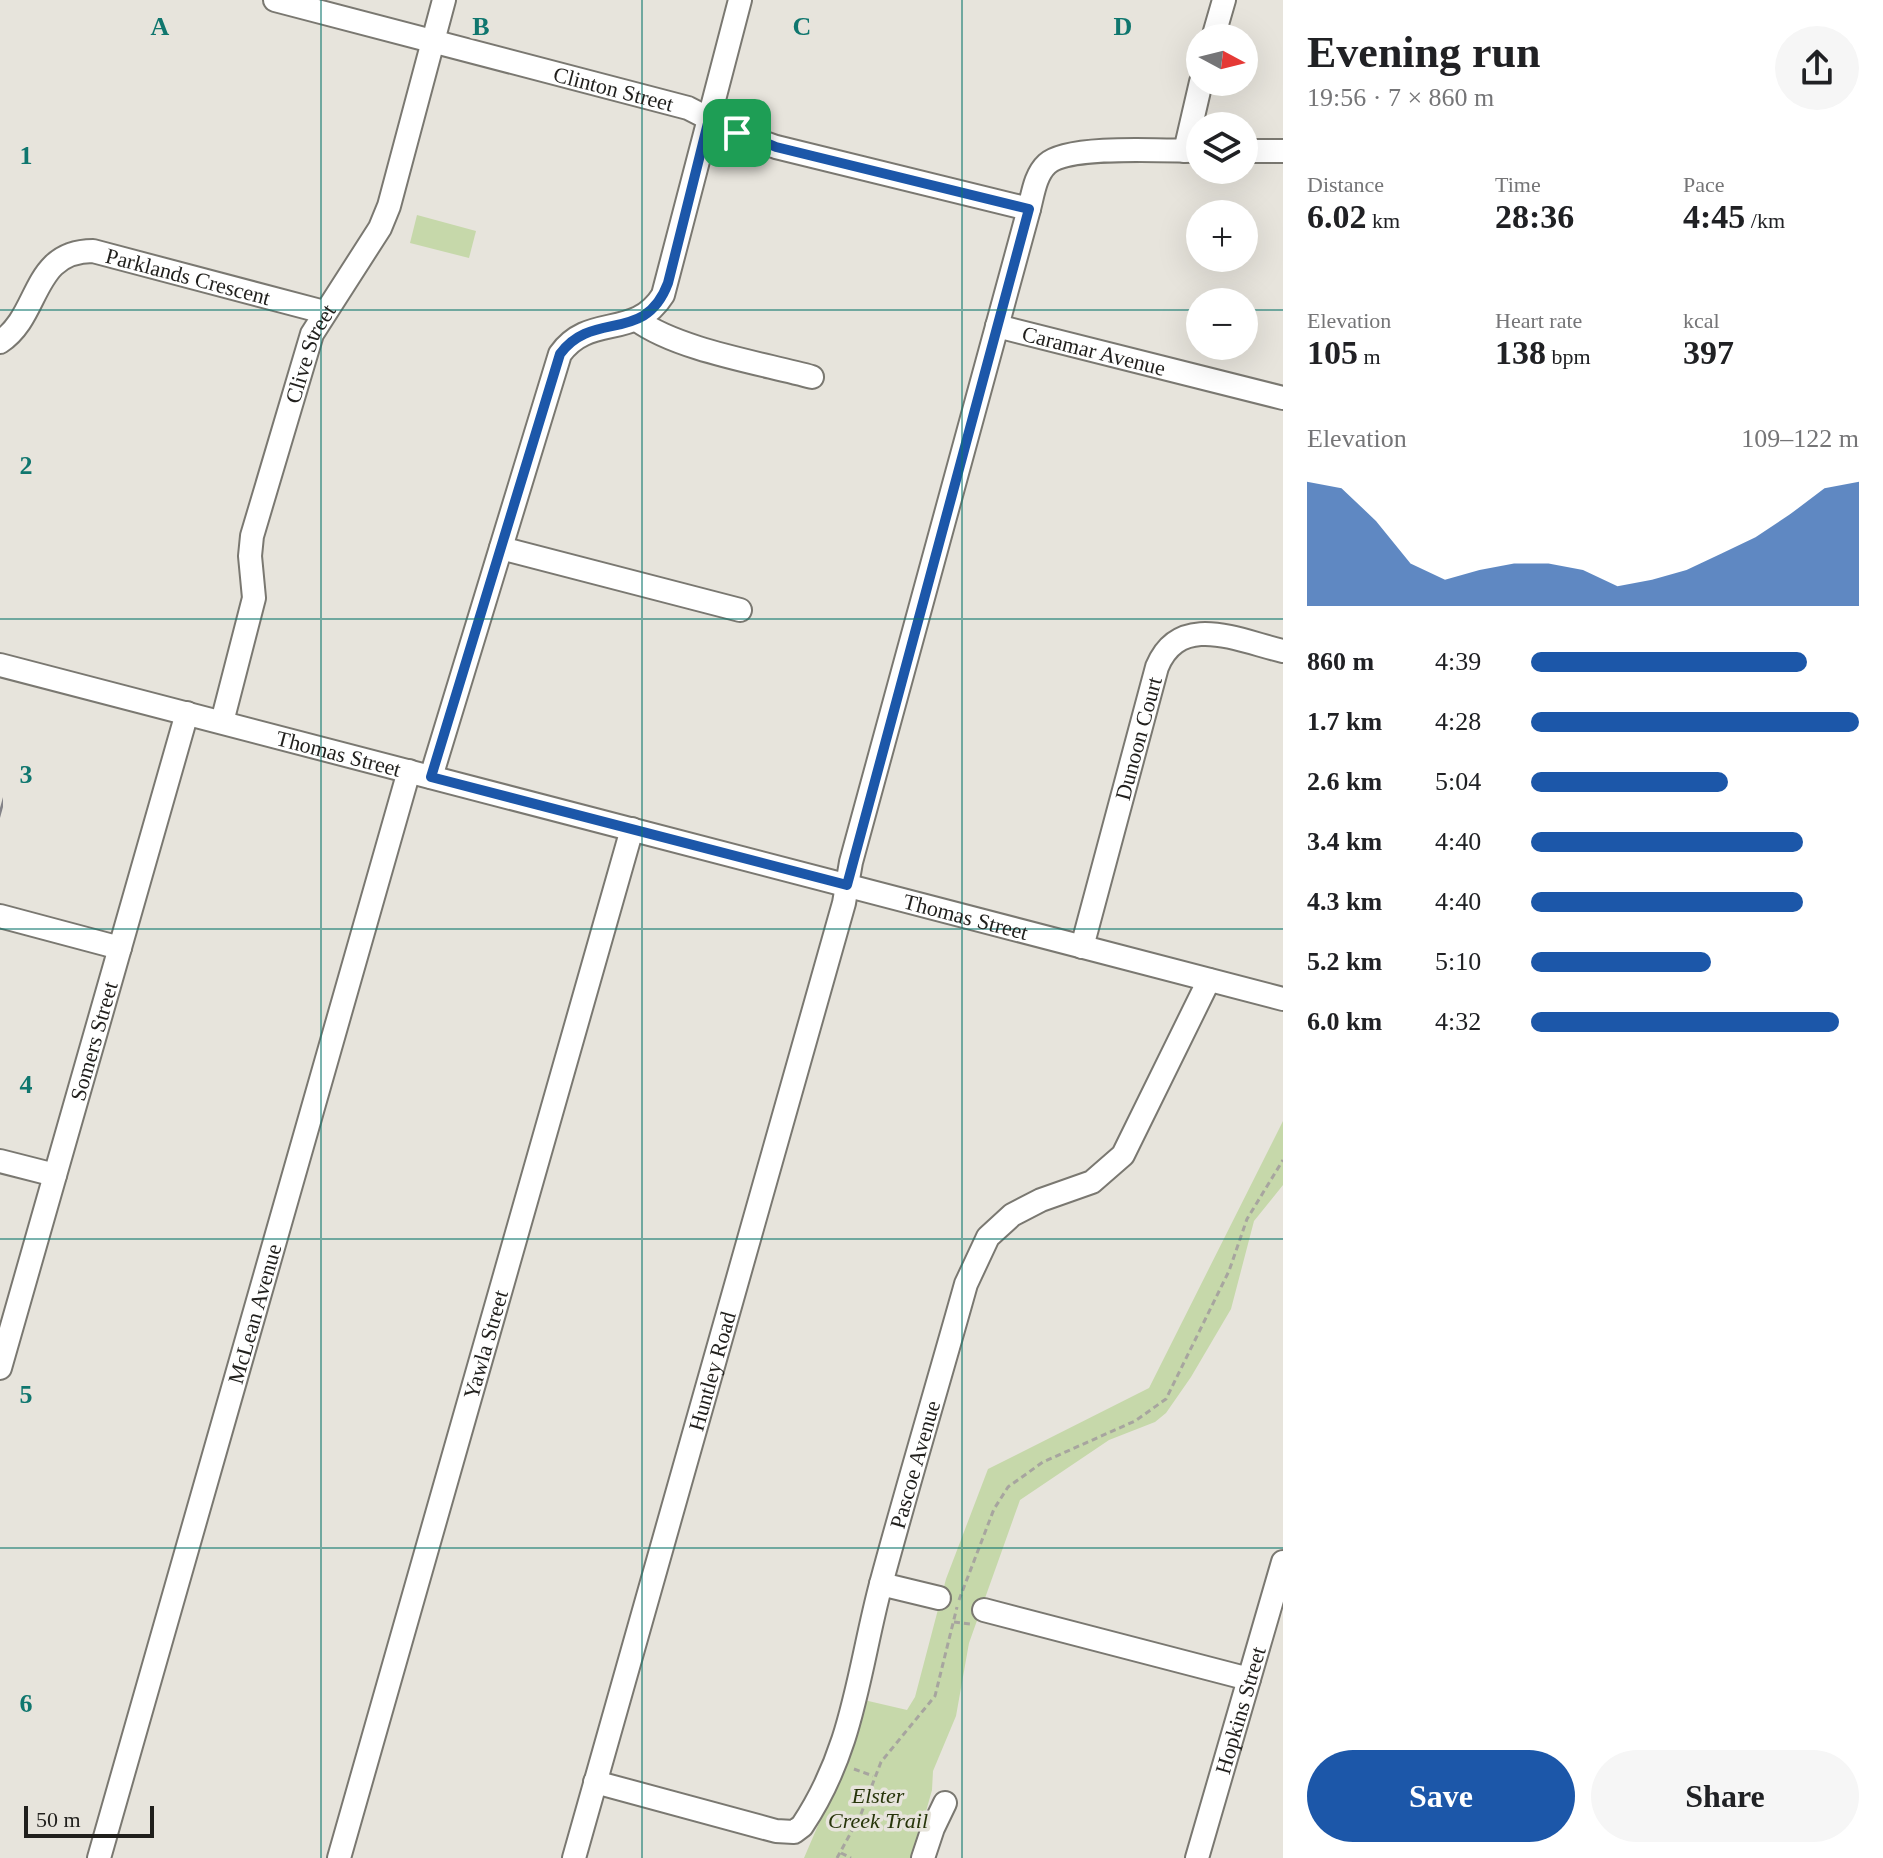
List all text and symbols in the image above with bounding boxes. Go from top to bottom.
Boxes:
text: A [151,12,170,41]
text: B [472,12,490,41]
text: C [793,12,811,41]
text: D [1114,12,1132,41]
north arrow [1186,24,1258,96]
map controls [1186,24,1258,360]
button: share [1775,26,1859,110]
text: Evening run [1307,28,1541,77]
street label: Clinton Street [551,61,676,117]
text: 19:56 · 7 × 860 m [1307,83,1494,112]
pin [703,99,771,167]
icon: arrive [715,111,759,155]
button: layers [1186,112,1258,184]
text: 1 [20,141,33,170]
text: Distance [1307,172,1384,197]
text: Time [1495,172,1541,197]
text: Pace [1683,172,1725,197]
text: 6.02 [1307,198,1367,235]
text: 28:36 [1495,198,1574,235]
text: 4:45 [1683,198,1745,235]
button: + [1186,200,1258,272]
text: km [1367,208,1400,233]
text: /km [1745,208,1785,233]
street label: Parklands Crescent [103,243,273,310]
button: − [1186,288,1258,360]
street label: Clive Street [280,300,341,406]
text: Elevation [1307,308,1391,333]
text: Heart rate [1495,308,1582,333]
text: kcal [1683,308,1720,333]
street label: Caramar Avenue [1020,321,1168,381]
text: 105 [1307,334,1358,371]
text: 138 [1495,334,1546,371]
text: 397 [1683,334,1734,371]
text: m [1358,344,1381,369]
text: bpm [1546,344,1591,369]
text: Elevation [1307,424,1407,453]
text: 109–122 m [1741,424,1859,453]
text: 2 [20,451,33,480]
text: 860 m [1307,647,1374,676]
text: 4:39 [1435,647,1481,676]
street label: Dunoon Court [1110,674,1167,803]
text: 1.7 km [1307,707,1382,736]
text: 4:28 [1435,707,1481,736]
street label: Thomas Street [274,725,404,782]
text: 3 [20,760,33,789]
text: 2.6 km [1307,767,1382,796]
text: 5:04 [1435,767,1481,796]
text: 3.4 km [1307,827,1382,856]
text: 4:40 [1435,827,1481,856]
text: 4.3 km [1307,887,1382,916]
text: 4:40 [1435,887,1481,916]
street label: Thomas Street [901,889,1031,945]
text: 5.2 km [1307,947,1382,976]
text: 5:10 [1435,947,1481,976]
street label: Somers Street [65,979,123,1104]
text: 6.0 km [1307,1007,1382,1036]
text: 4:32 [1435,1007,1481,1036]
text: 4 [20,1070,33,1099]
street label: McLean Avenue [223,1241,287,1387]
street label: Yawla Street [458,1287,513,1402]
street label: Huntley Road [683,1309,741,1434]
text: 5 [20,1380,33,1409]
street label: Pascoe Avenue [885,1397,945,1531]
street label: Hopkins Street [1210,1644,1271,1777]
text: 6 [20,1689,33,1718]
button: Save [1307,1750,1575,1842]
button: Share [1591,1750,1859,1842]
park label: Elster Creek Trail [828,1783,928,1833]
scale bar [24,1802,154,1838]
text: 50 m [36,1807,81,1832]

